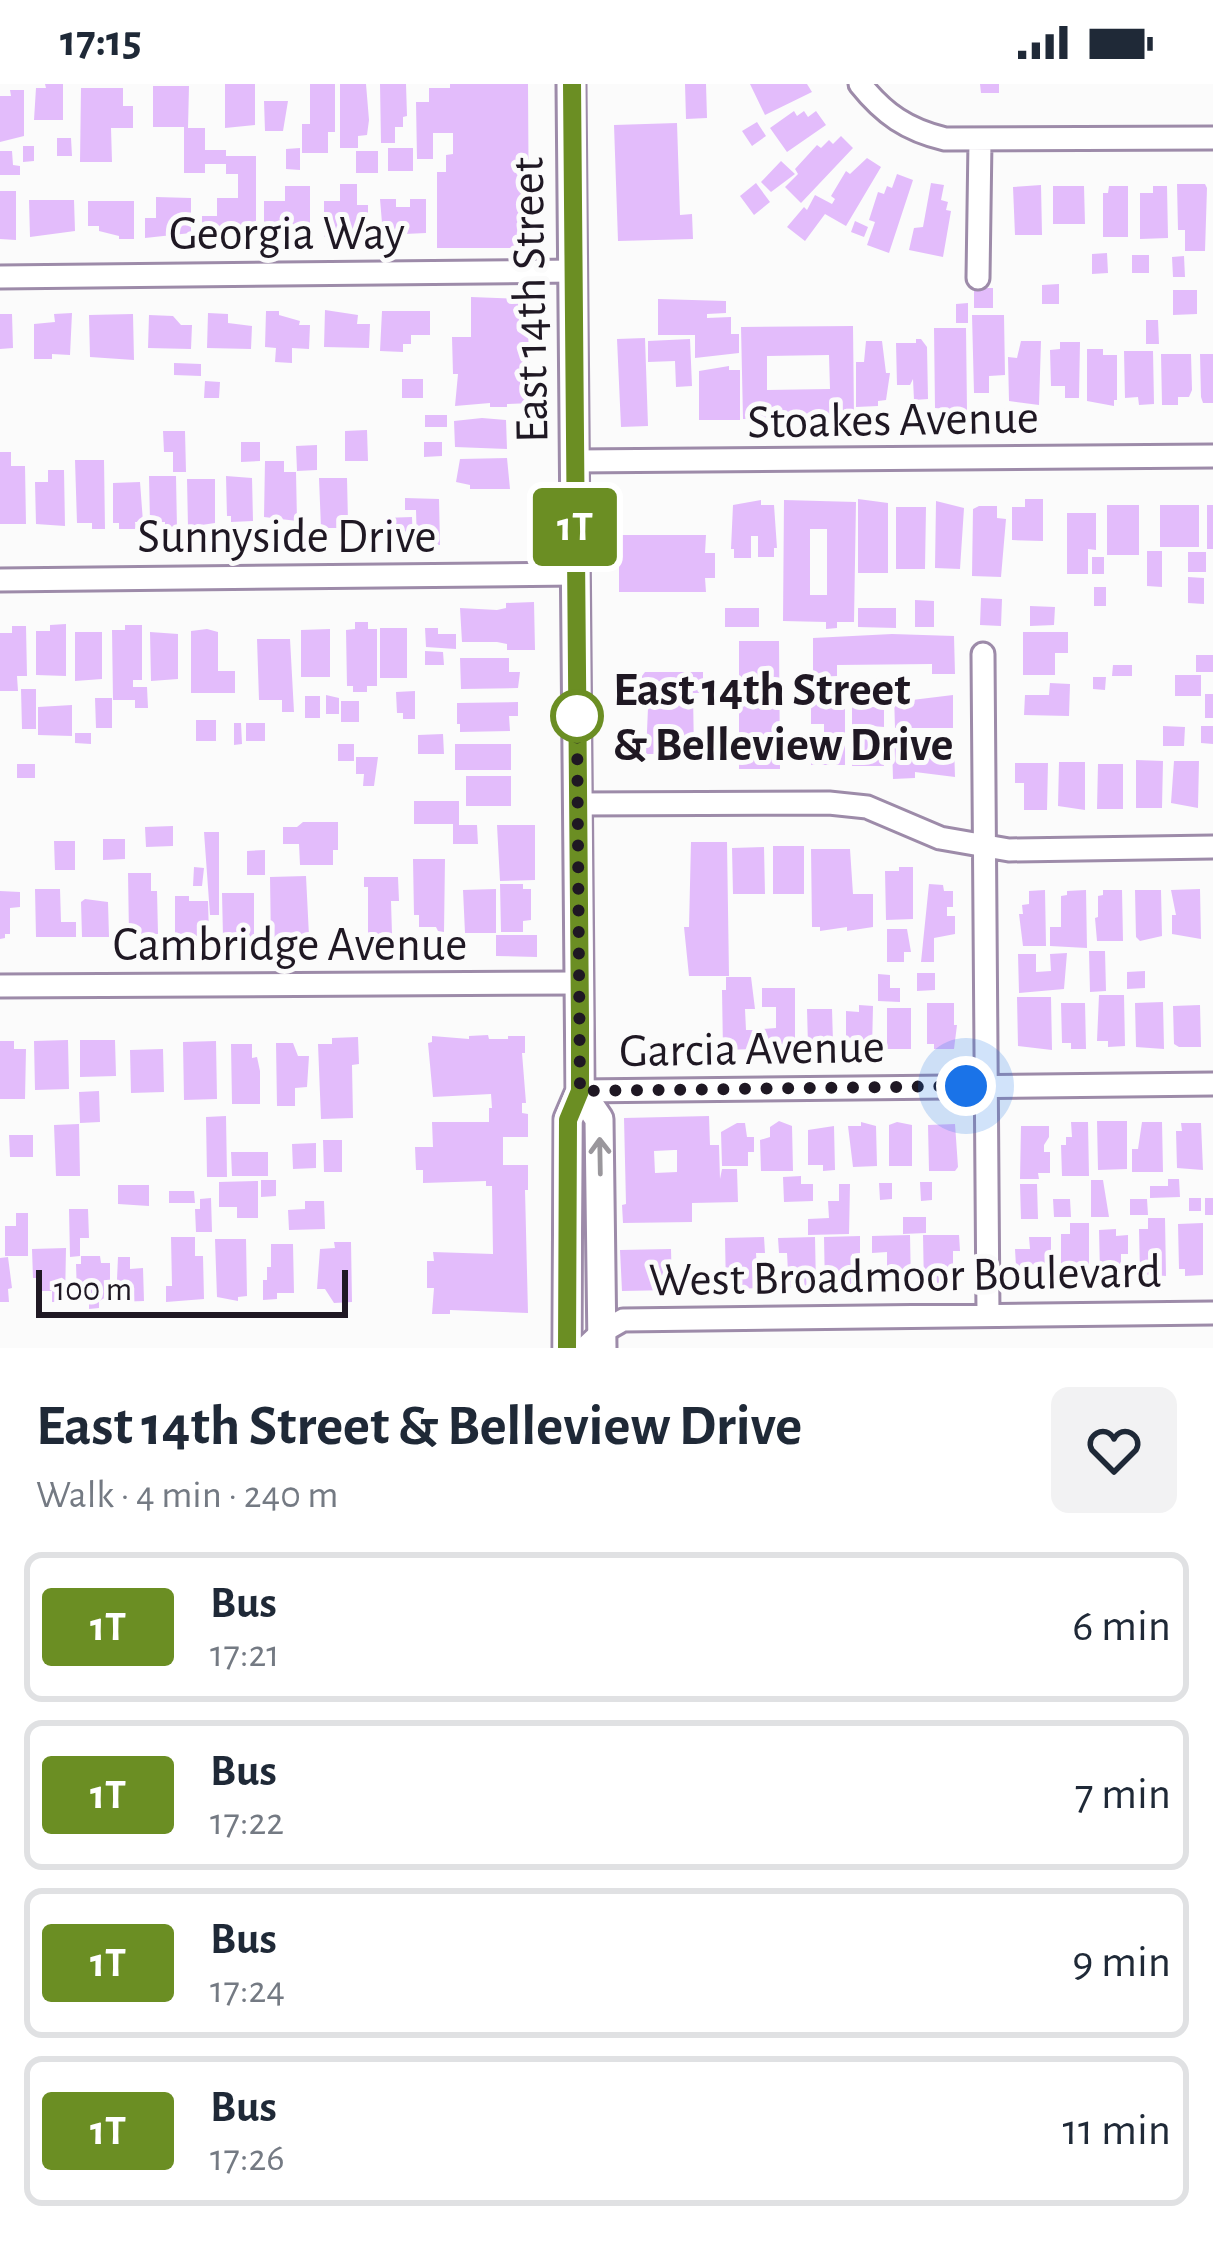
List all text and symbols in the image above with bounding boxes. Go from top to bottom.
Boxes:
text: 17:15 [60,19,142,64]
street label: East 14th Street [505,156,557,443]
street label: Georgia Way [169,211,405,259]
street label: Stoakes Avenue [747,394,1039,448]
line badge: 1T [521,488,629,566]
text: 1T [557,506,593,548]
street label: Sunnyside Drive [137,514,437,562]
place label: East 14th Street & Belleview Drive [613,667,953,770]
marker: East 14th Street & Belleview Drive [552,691,602,741]
street label: Cambridge Avenue [113,922,467,970]
street label: Garcia Avenue [619,1024,885,1076]
your location [936,1056,996,1116]
one-way arrow [588,1137,611,1176]
street label: West Broadmoor Boulevard [648,1249,1162,1305]
scale bar [36,1264,348,1317]
text: 100 m [54,1274,132,1307]
button: heart [1051,1387,1177,1513]
text: East 14th Street & Belleview Drive [36,1398,802,1455]
text: Walk · 4 min · 240 m [36,1476,338,1515]
text: Bus [210,1581,277,1626]
text: 6 min [1072,1604,1171,1649]
text: 1T [90,1606,126,1648]
text: 17:21 [210,1635,280,1674]
text: Bus [210,1749,277,1794]
text: 7 min [1075,1772,1171,1817]
text: 1T [90,1774,126,1816]
text: 17:22 [210,1803,284,1842]
text: Bus [210,1917,277,1962]
text: 9 min [1072,1940,1171,1985]
text: 1T [90,1942,126,1984]
text: 17:24 [210,1971,285,2010]
text: Bus [210,2085,277,2130]
text: 11 min [1063,2108,1171,2153]
text: 1T [90,2110,126,2152]
text: 17:26 [210,2139,285,2178]

